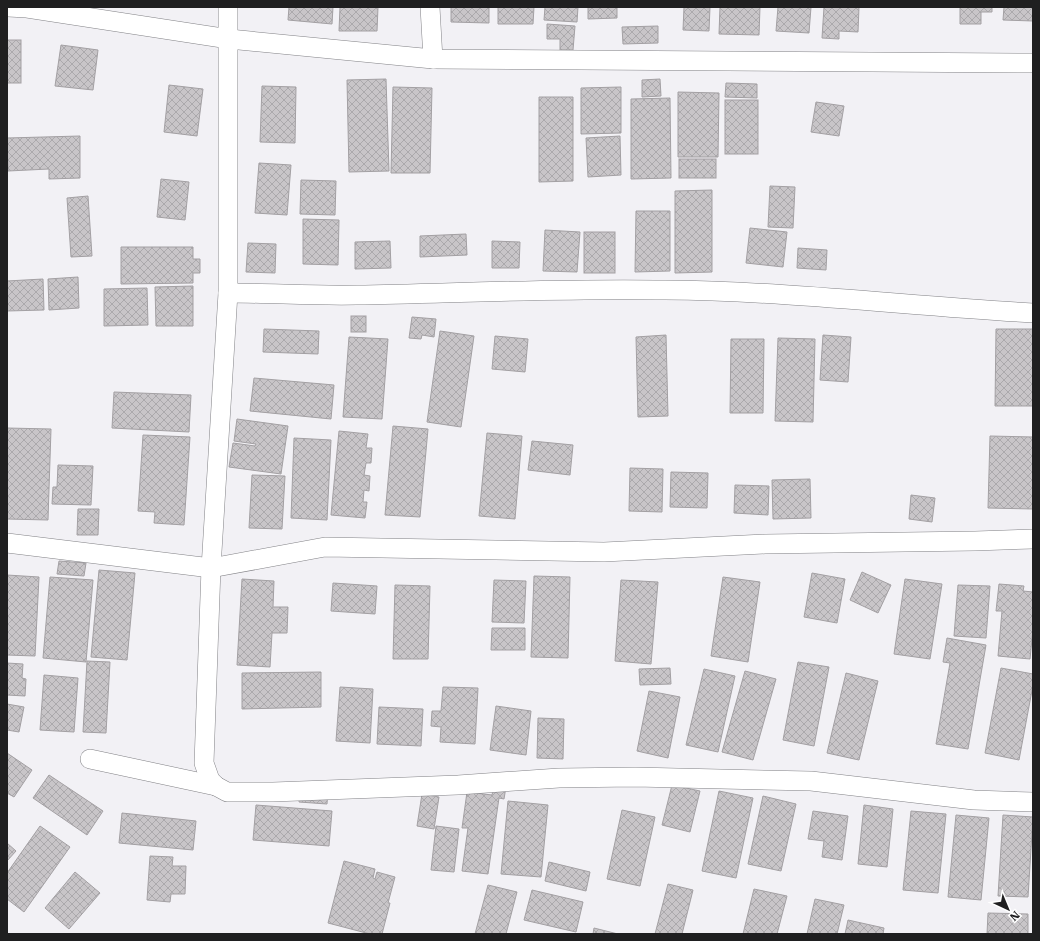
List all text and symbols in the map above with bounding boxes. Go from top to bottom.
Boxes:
north arrow [988,889,1028,929]
text: N [1007,908,1023,924]

